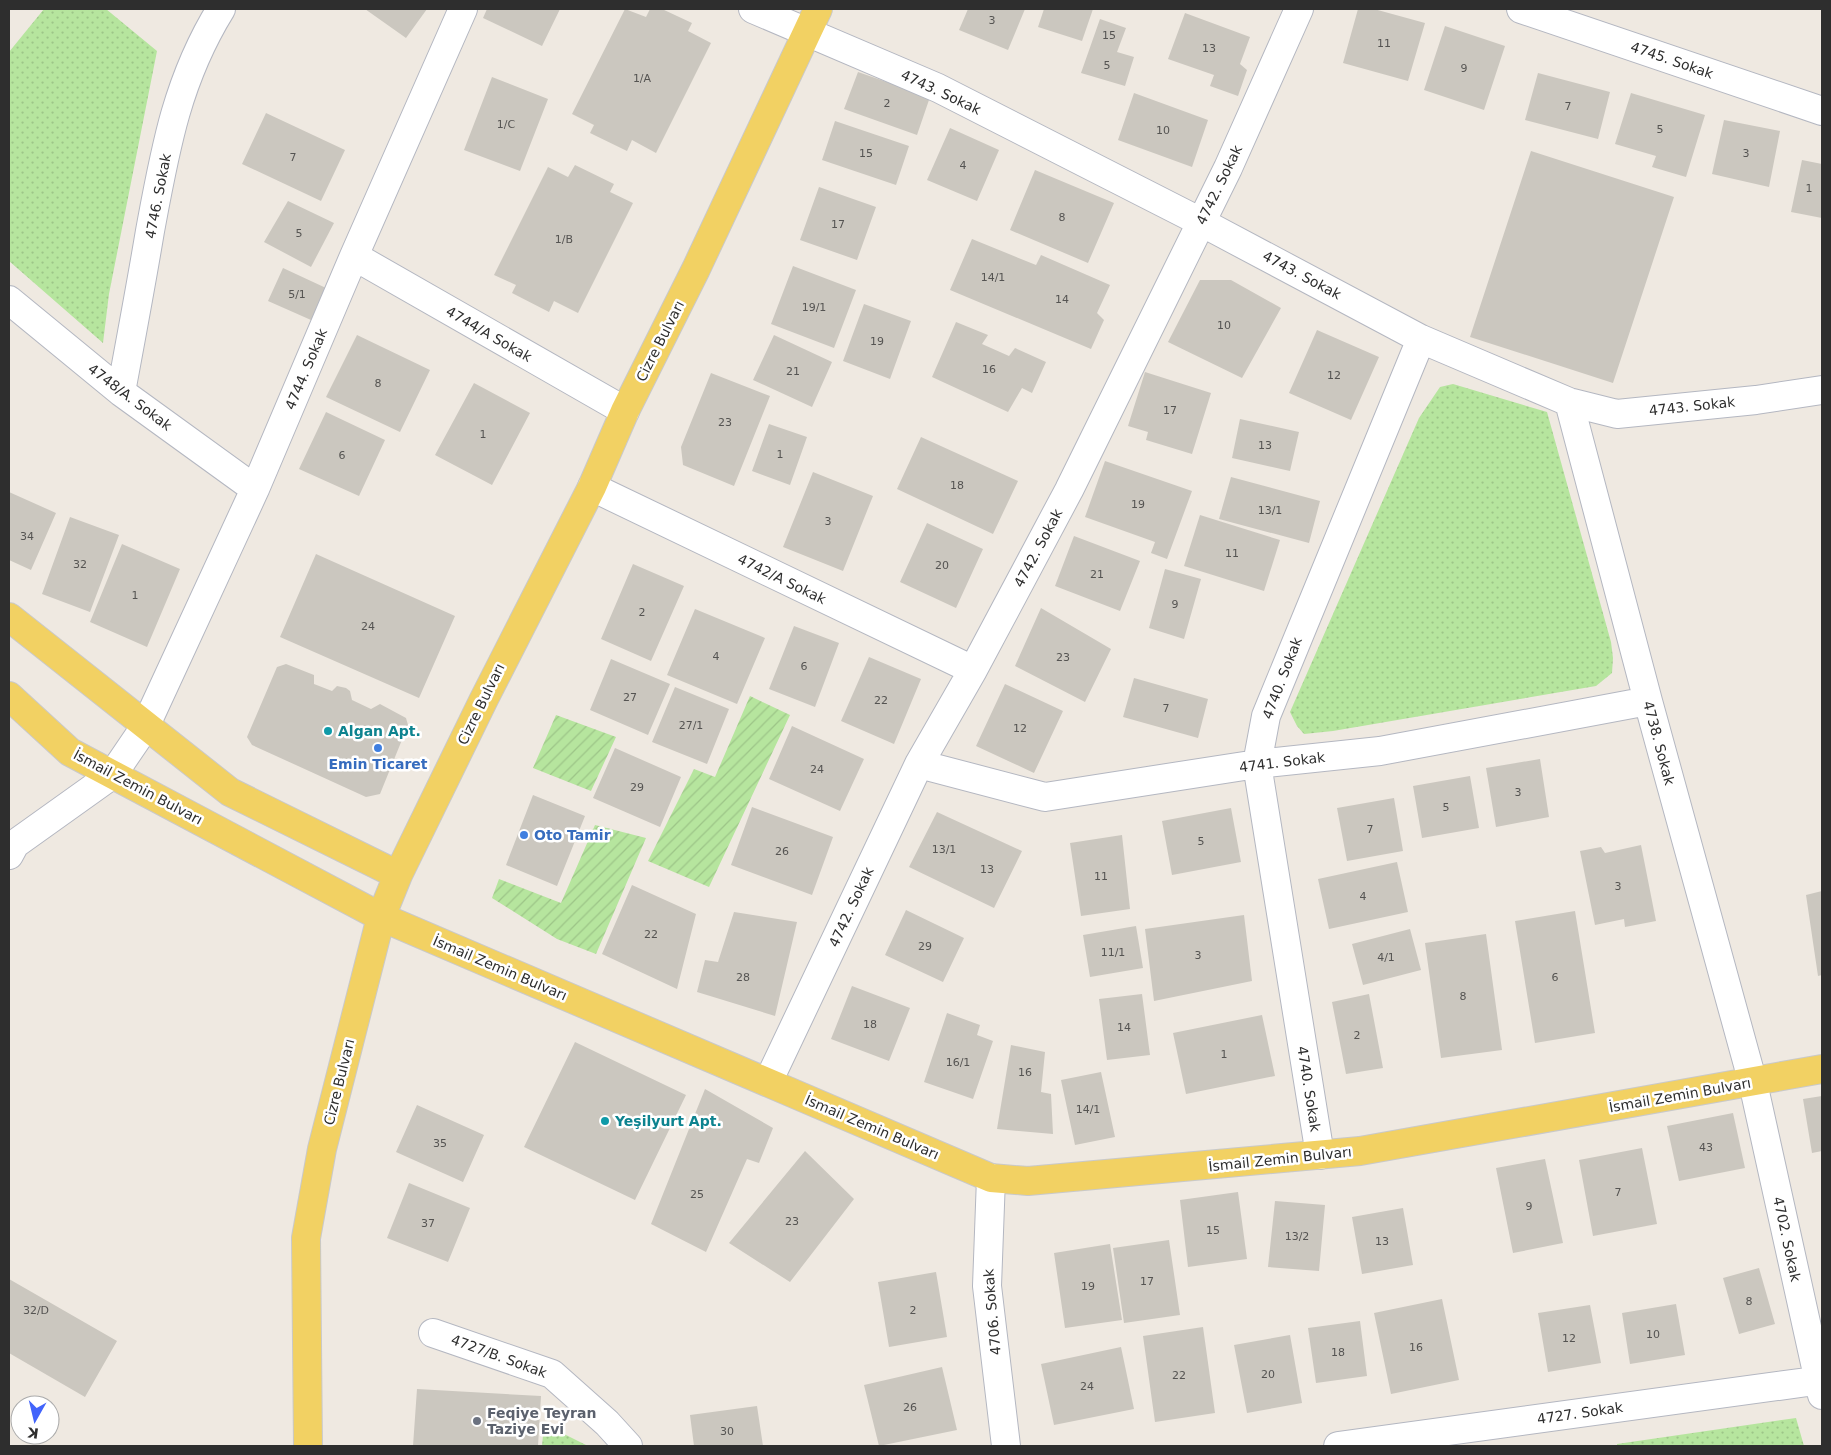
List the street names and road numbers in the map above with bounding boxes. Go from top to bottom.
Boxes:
street label: 4745. Sokak [1628,38,1716,82]
street label: 4743. Sokak [898,66,984,118]
street label: 4742. Sokak [1193,142,1246,227]
street label: 4746. Sokak [142,151,174,240]
street label: 4743. Sokak [1260,248,1345,303]
street label: Cizre Bulvarı [633,298,687,384]
street label: 4744/A Sokak [443,303,536,365]
street label: 4744. Sokak [282,325,331,412]
street label: 4748/A. Sokak [85,360,176,434]
street label: 4743. Sokak [1648,393,1737,418]
street label: 4742. Sokak [1011,505,1066,590]
street label: 4742/A Sokak [735,551,830,608]
street label: 4740. Sokak [1259,634,1305,721]
street label: Cizre Bulvarı [454,661,508,747]
street label: 4738. Sokak [1640,699,1678,788]
street label: İsmail Zemin Bulvarı [71,745,206,828]
street label: 4741. Sokak [1238,749,1327,775]
street label: 4742. Sokak [825,864,877,950]
street label: İsmail Zemin Bulvarı [431,932,570,1003]
street label: Cizre Bulvarı [321,1037,357,1127]
street label: 4740. Sokak [1294,1045,1324,1134]
street label: İsmail Zemin Bulvarı [1608,1074,1752,1115]
street label: İsmail Zemin Bulvarı [803,1091,942,1162]
street label: İsmail Zemin Bulvarı [1208,1143,1352,1174]
street label: 4702. Sokak [1770,1195,1804,1284]
street label: 4706. Sokak [980,1267,1004,1356]
street label: 4727/B. Sokak [449,1331,550,1381]
street label: 4727. Sokak [1536,1399,1625,1427]

